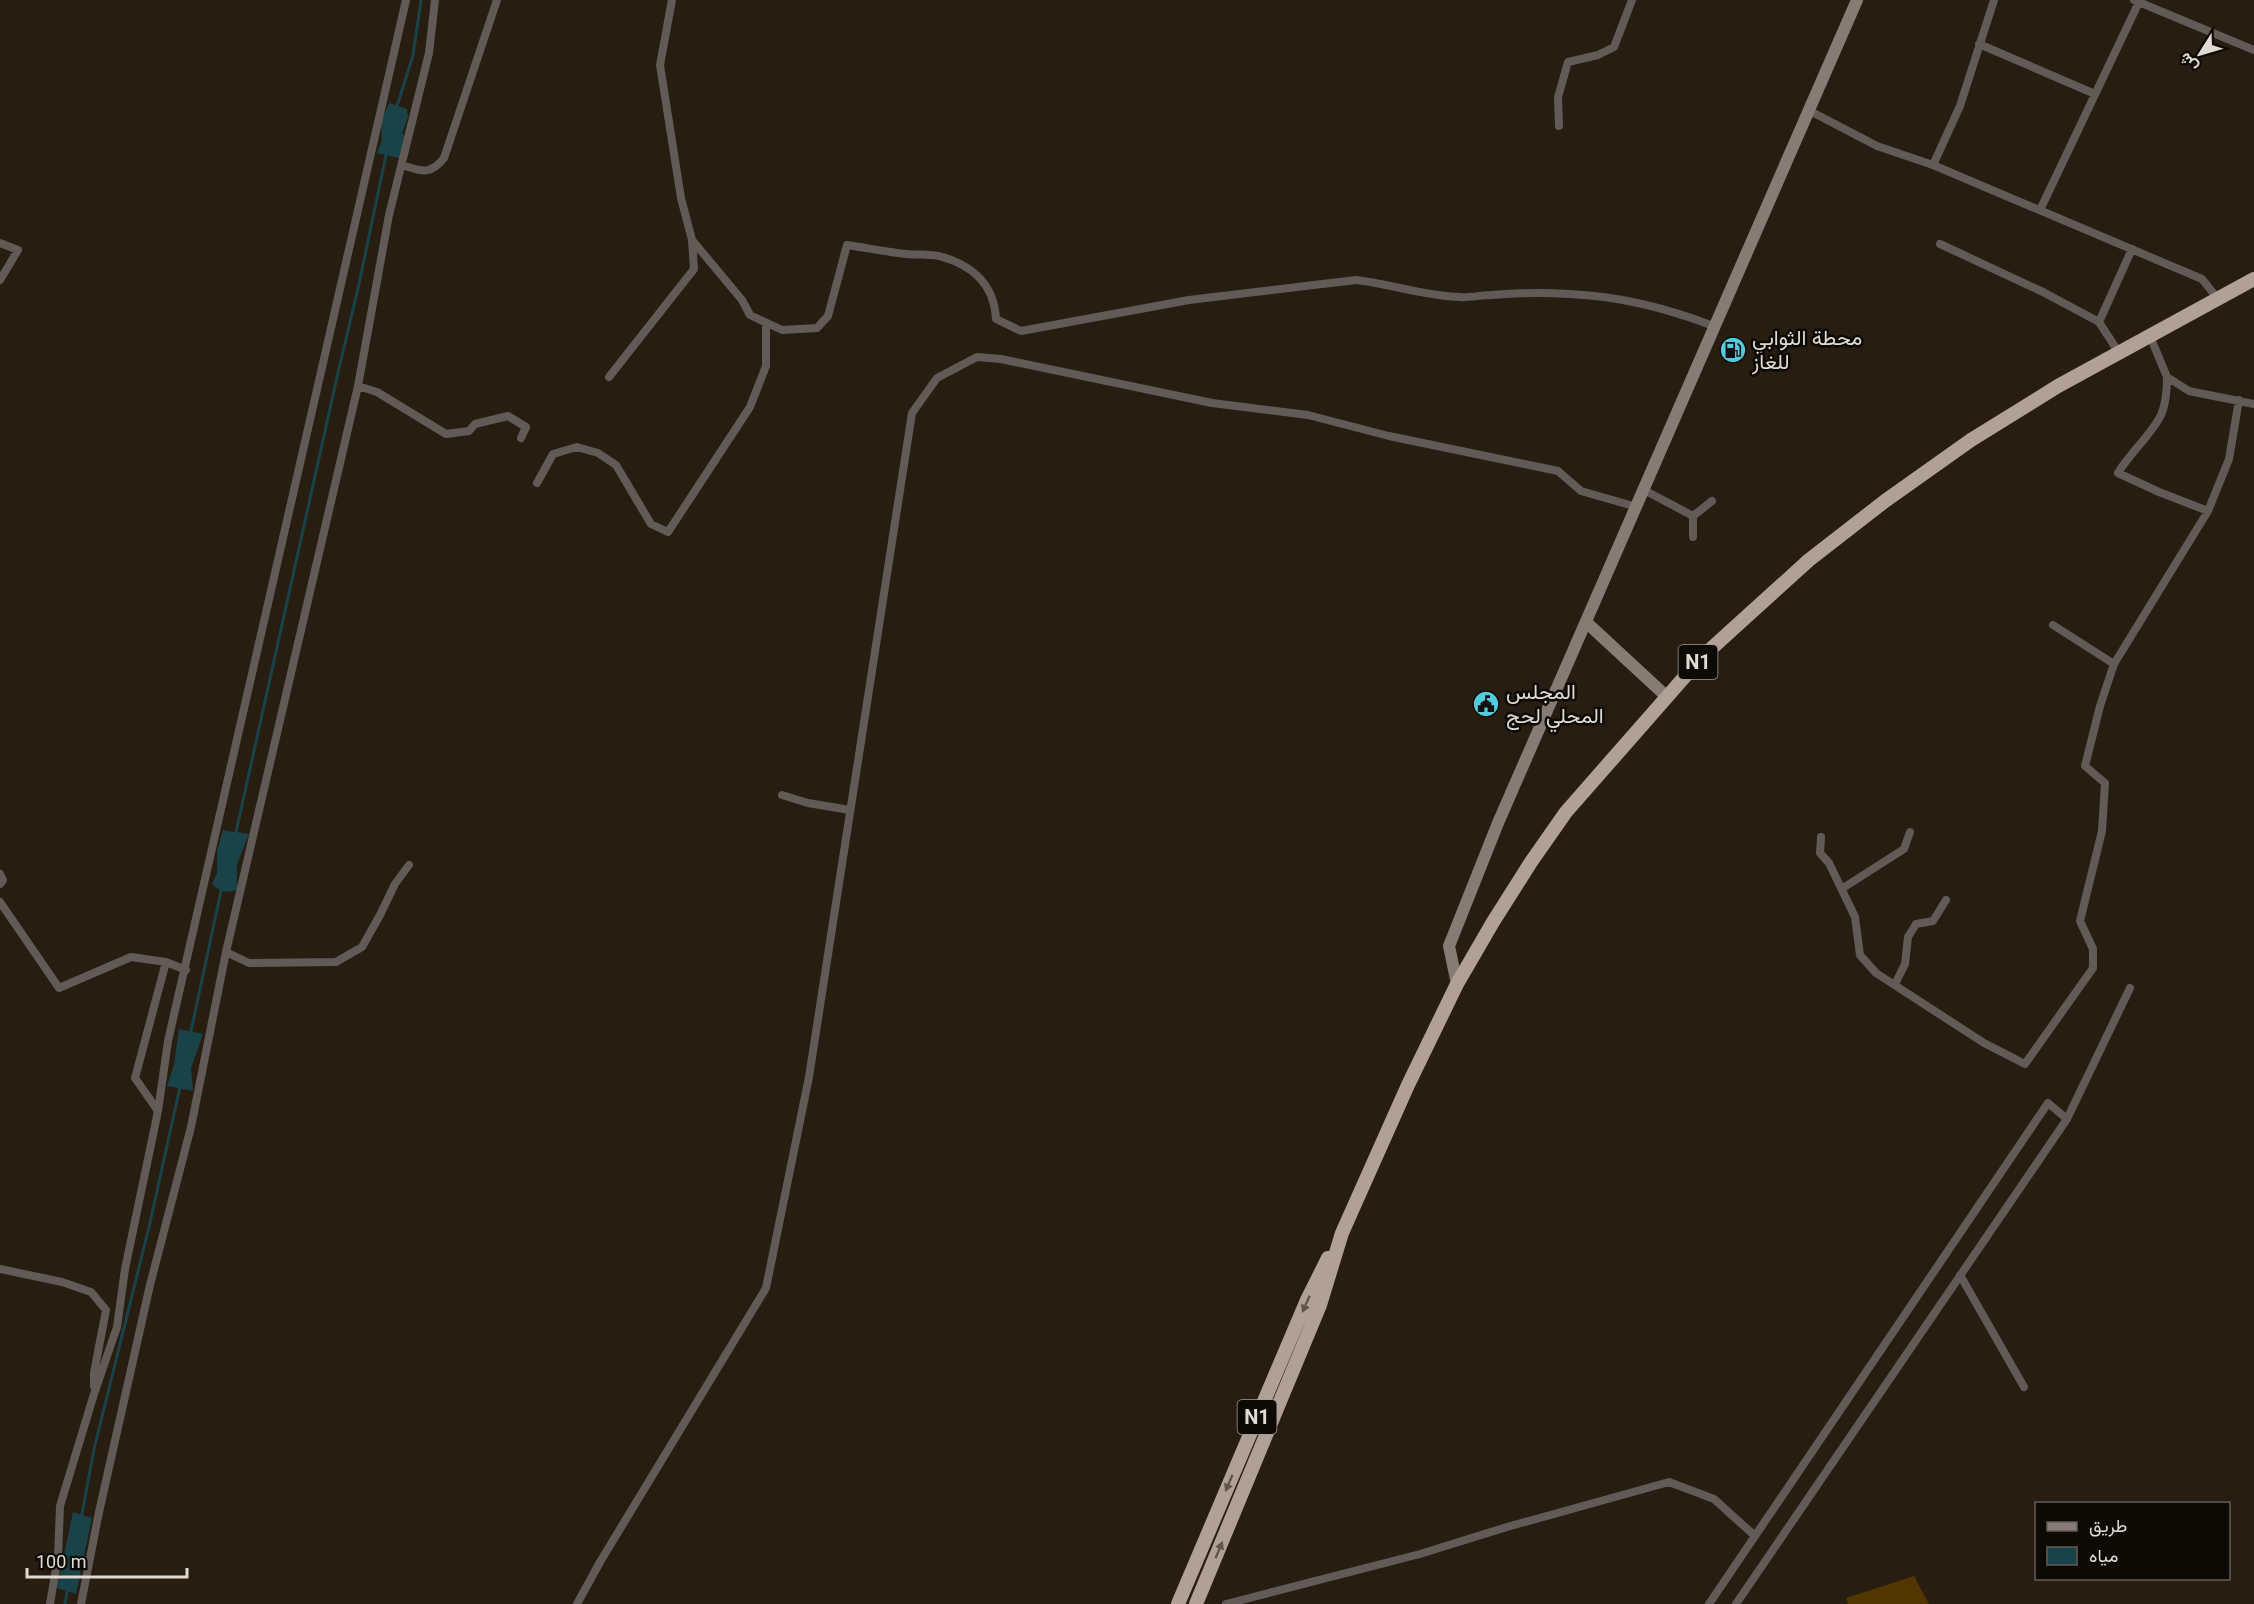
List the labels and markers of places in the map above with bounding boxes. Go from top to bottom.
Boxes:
place label: محطة الثوابي للغاز [1751,326,1862,375]
fuel station icon: محطة الثوابي للغاز [1718,335,1748,365]
place label: المجلس المحلي لحج [1506,680,1604,733]
public building icon: المجلس المحلي لحج [1471,689,1501,719]

